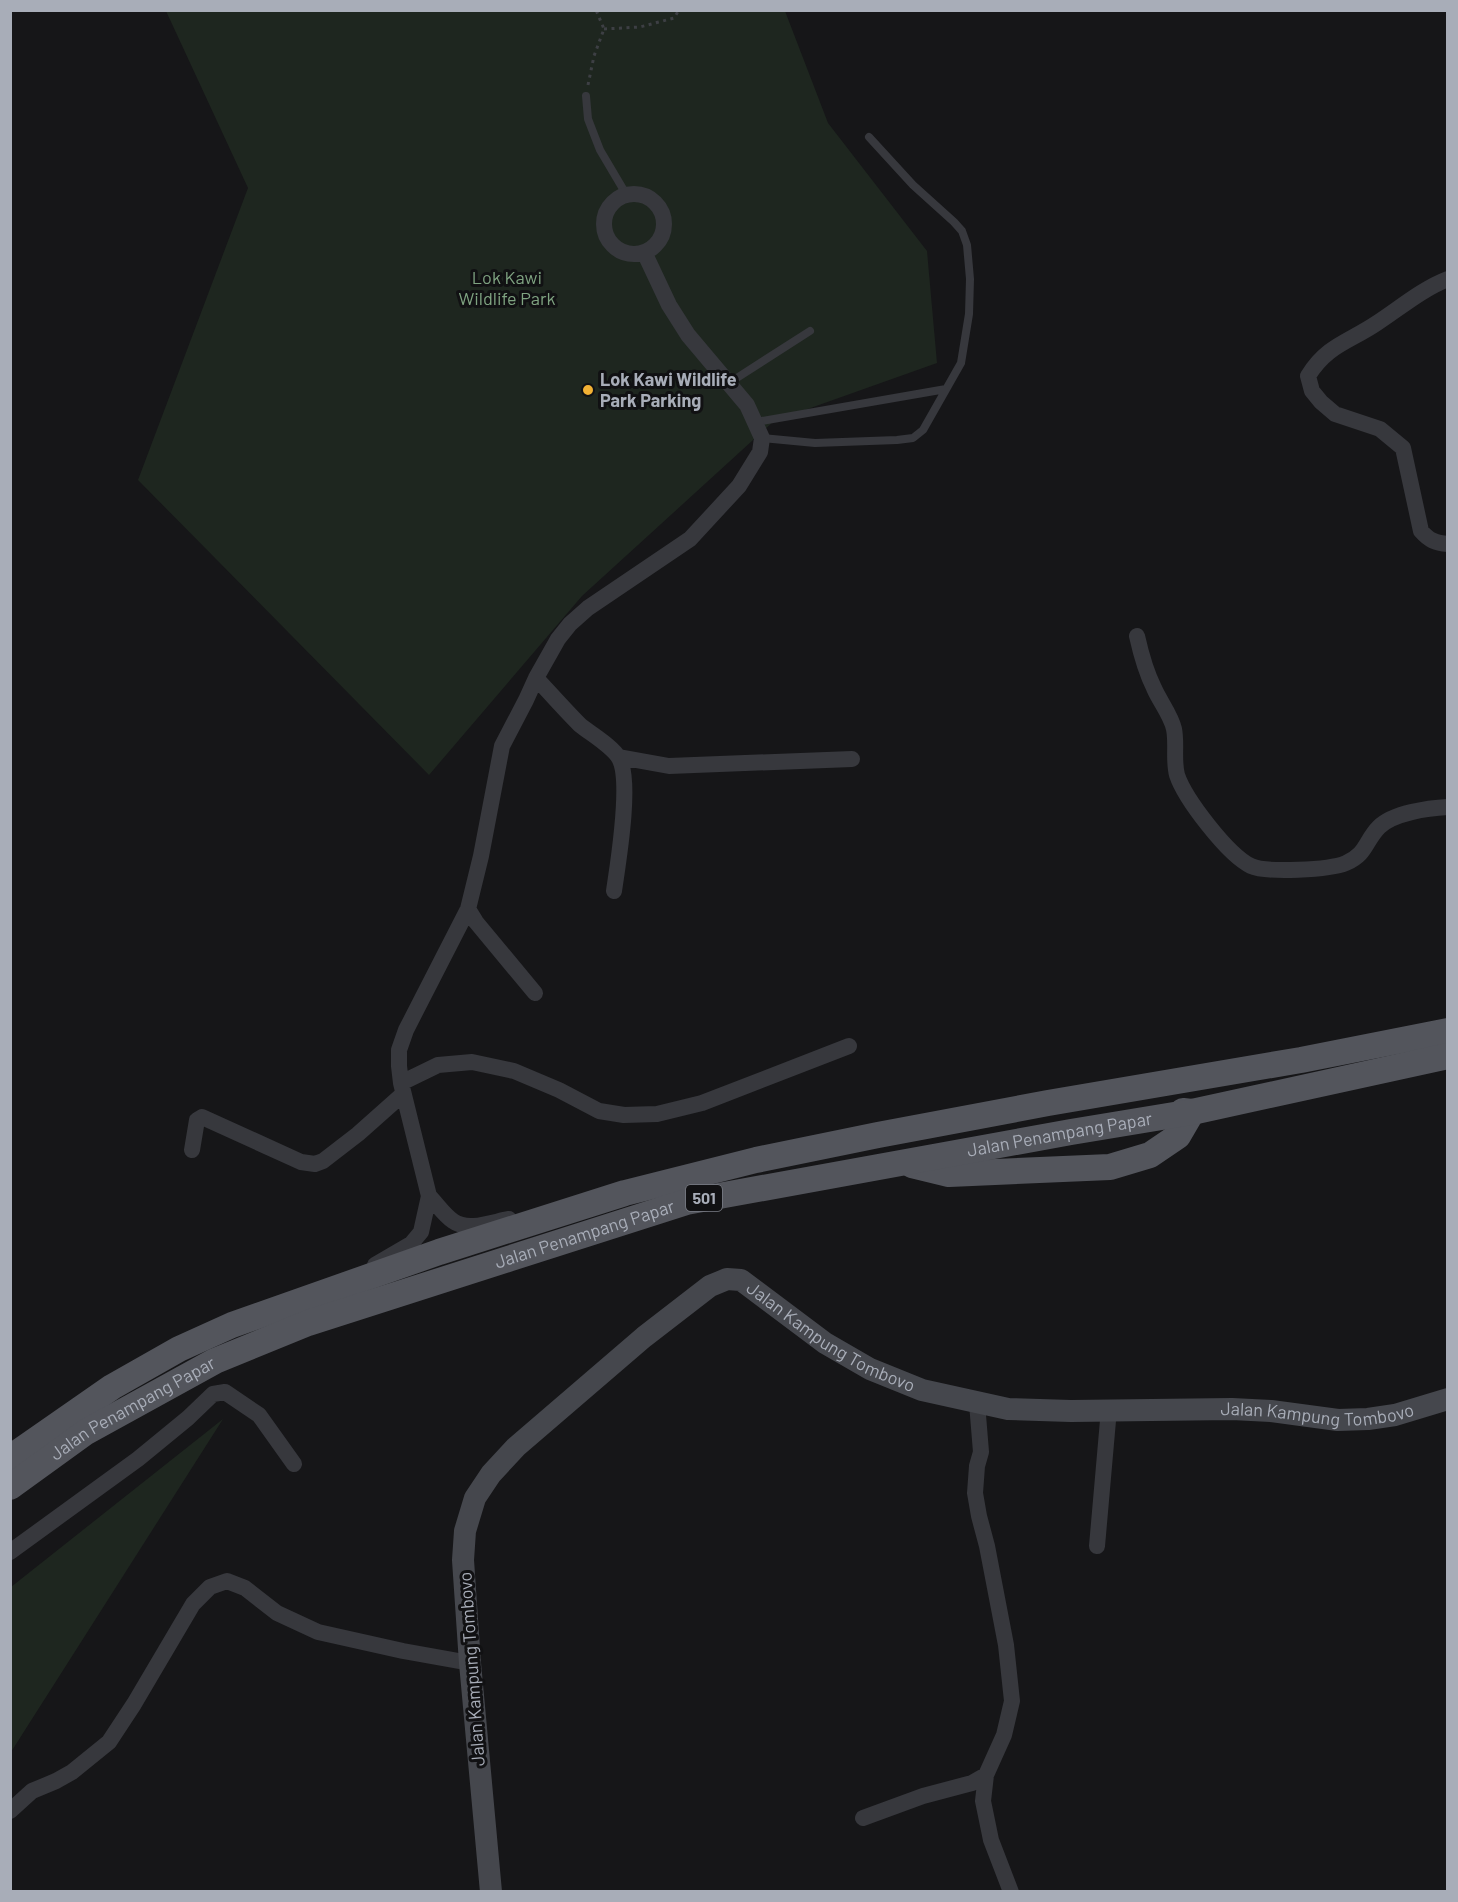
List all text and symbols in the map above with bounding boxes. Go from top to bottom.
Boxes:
park label: Lok Kawi Wildlife Park [458,266,556,309]
place label: Lok Kawi Wildlife Park Parking [600,368,737,411]
marker: Lok Kawi Wildlife Park Parking [581,383,595,397]
street label: Jalan Penampang Papar [965,1107,1154,1161]
road number: 501 [686,1185,722,1211]
street label: Jalan Penampang Papar [492,1194,677,1273]
street label: Jalan Kampung Tombovo [743,1276,918,1396]
street label: Jalan Penampang Papar [45,1351,219,1465]
street label: Jalan Kampung Tombovo [1220,1397,1416,1430]
street label: Jalan Kampung Tombovo [453,1571,489,1767]

